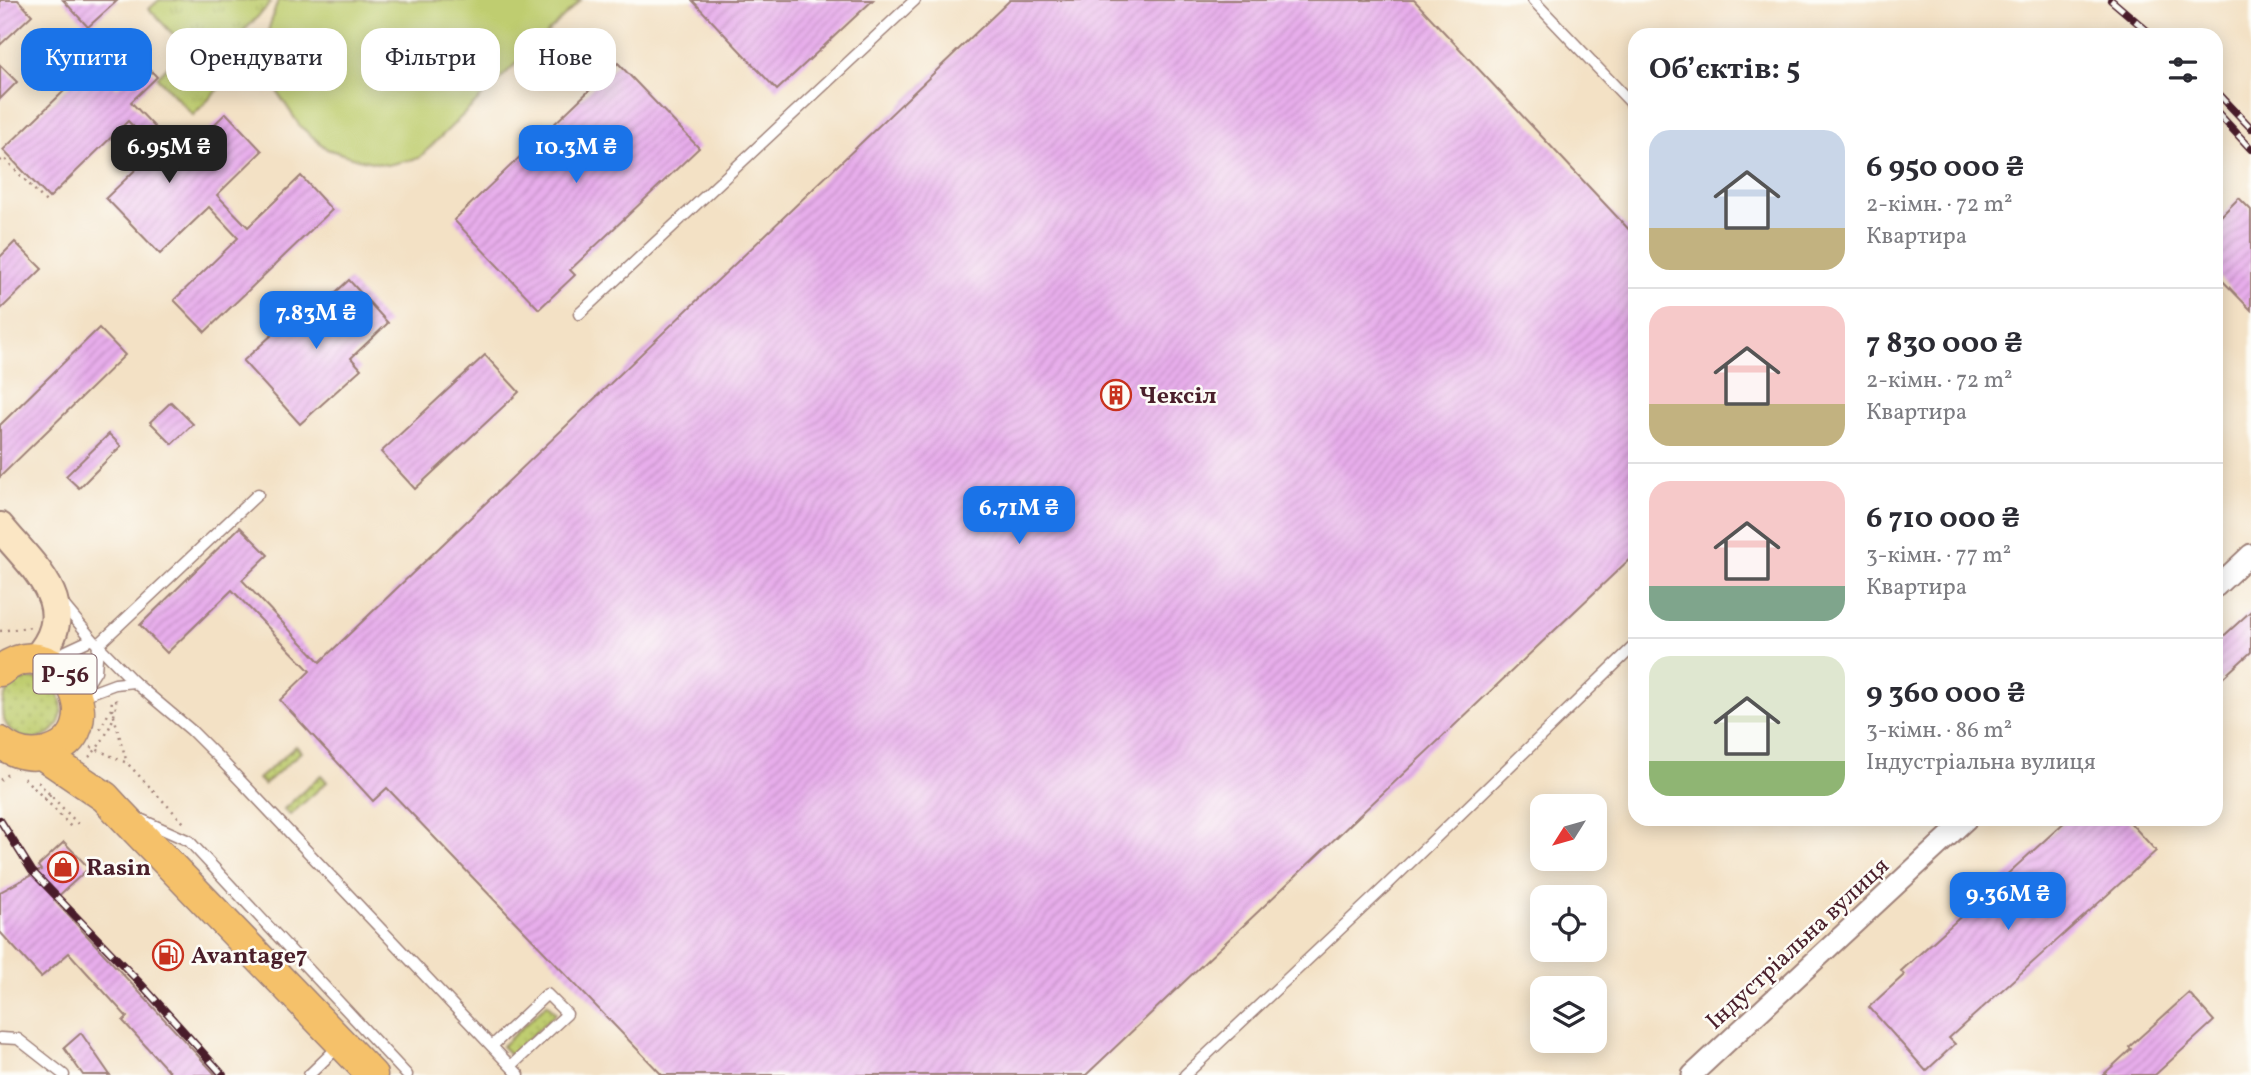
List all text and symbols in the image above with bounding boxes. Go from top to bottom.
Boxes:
chip: Купити [21,28,152,91]
chip: Орендувати [166,28,347,91]
chip: Фільтри [361,28,500,91]
chip: Нове [514,28,616,91]
text: Об’єктів: 5 [1649,49,1800,91]
icon: filters [2164,51,2202,89]
pin: 6.95M ₴ [104,125,234,185]
pin: 10.3M ₴ [511,125,641,185]
text: 6.95M ₴ [127,132,211,164]
text: 10.3M ₴ [535,132,617,164]
text: 6 950 000 ₴ [1866,147,2024,189]
icon: home [1705,158,1789,242]
text: 2-кімн. · 72 m² [1866,189,2013,221]
text: Квартира [1866,221,1967,253]
pin: 7.83M ₴ [251,292,381,351]
text: 7.83M ₴ [276,298,356,330]
text: 7 830 000 ₴ [1866,323,2023,365]
icon: home [1705,334,1789,418]
text: 2-кімн. · 72 m² [1866,365,2013,397]
building icon: Чексіл [1099,378,1133,412]
place label: Чексіл [1139,380,1217,414]
text: Квартира [1866,397,1967,429]
pin: 6.71M ₴ [954,486,1084,546]
text: 6.71M ₴ [979,493,1059,525]
text: 6 710 000 ₴ [1866,498,2020,540]
icon: home [1705,509,1789,593]
text: 3-кімн. · 77 m² [1866,540,2011,572]
text: Квартира [1866,572,1967,604]
road number: Р-56 [34,654,96,694]
text: 9 360 000 ₴ [1866,673,2026,715]
icon: home [1705,684,1789,768]
text: 3-кімн. · 86 m² [1866,715,2012,747]
text: Індустріальна вулиця [1866,747,2096,779]
north arrow [1530,794,1606,872]
map controls [1530,794,1607,1053]
shop icon: Rasin [46,850,80,884]
street label: Індустріальна вулиця [1699,850,1898,1039]
place label: Rasin [86,852,151,886]
pin: 9.36M ₴ [1943,872,2073,932]
text: 9.36M ₴ [1966,879,2050,911]
button: locate [1530,885,1607,962]
fuel station icon: Avantage7 [151,938,185,972]
place label: Avantage7 [191,940,307,974]
button: layers [1530,976,1607,1053]

